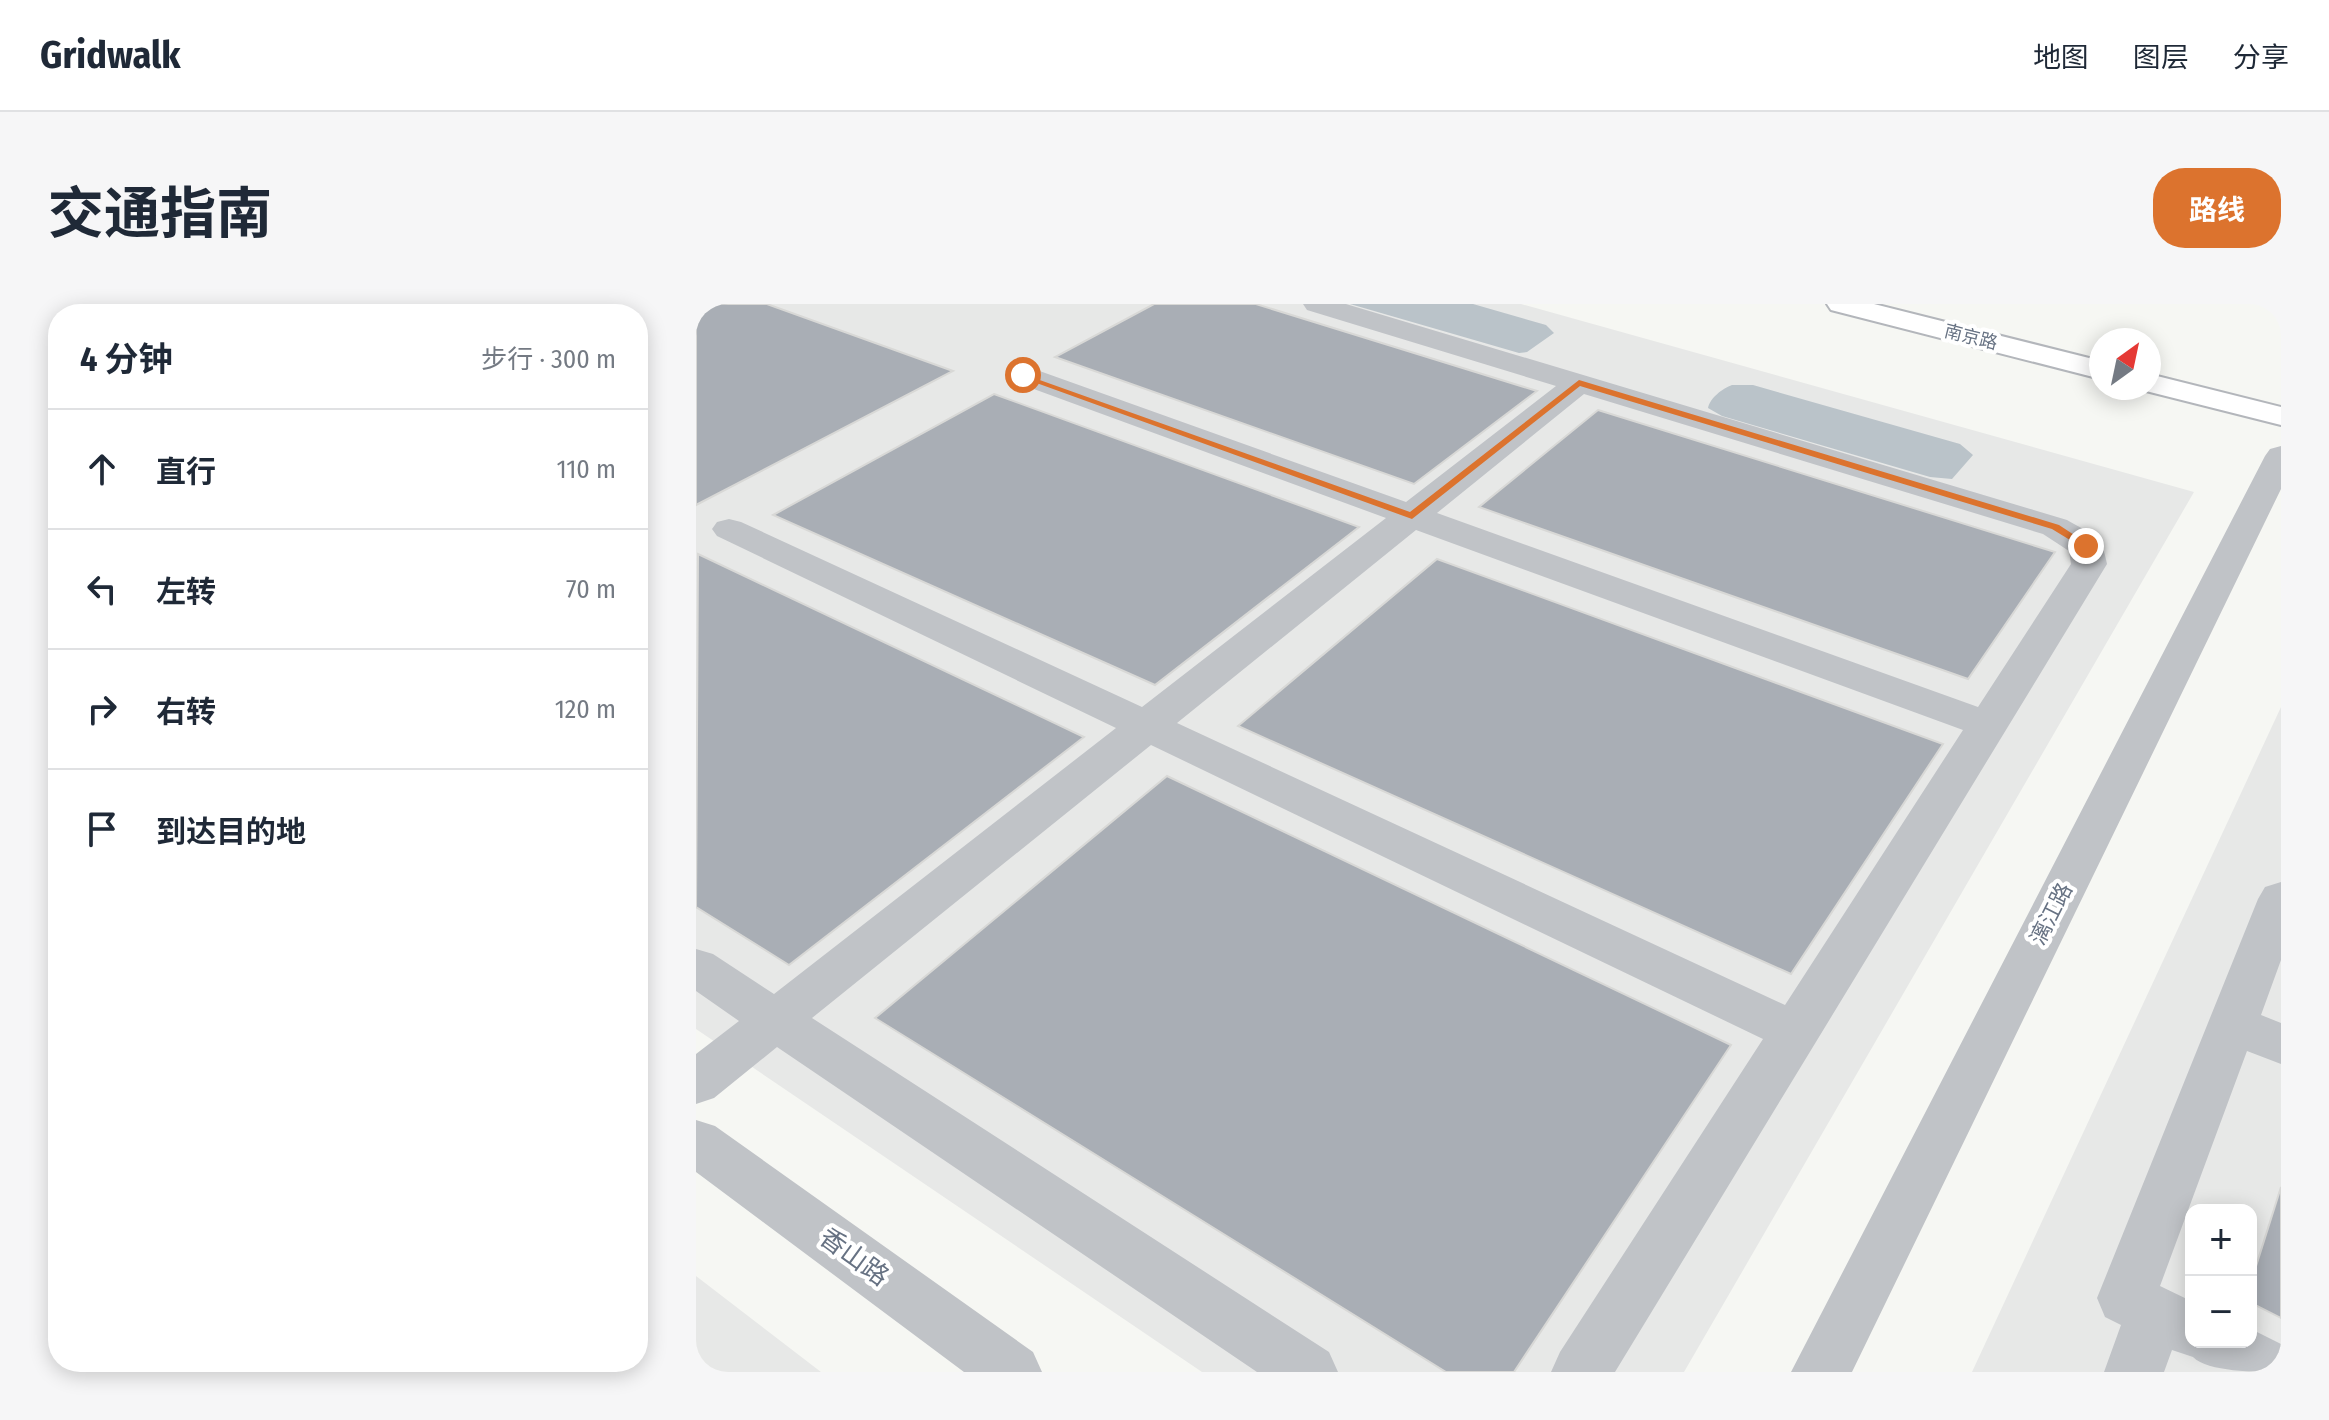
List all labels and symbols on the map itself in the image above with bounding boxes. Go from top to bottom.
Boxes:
street label: 南京路 [1942,320,2000,354]
north arrow [2089,328,2161,400]
route start [1005,357,1041,393]
route end [2068,528,2104,564]
street label: 漓江路 [2024,878,2078,950]
street label: 香山路 [813,1222,895,1292]

